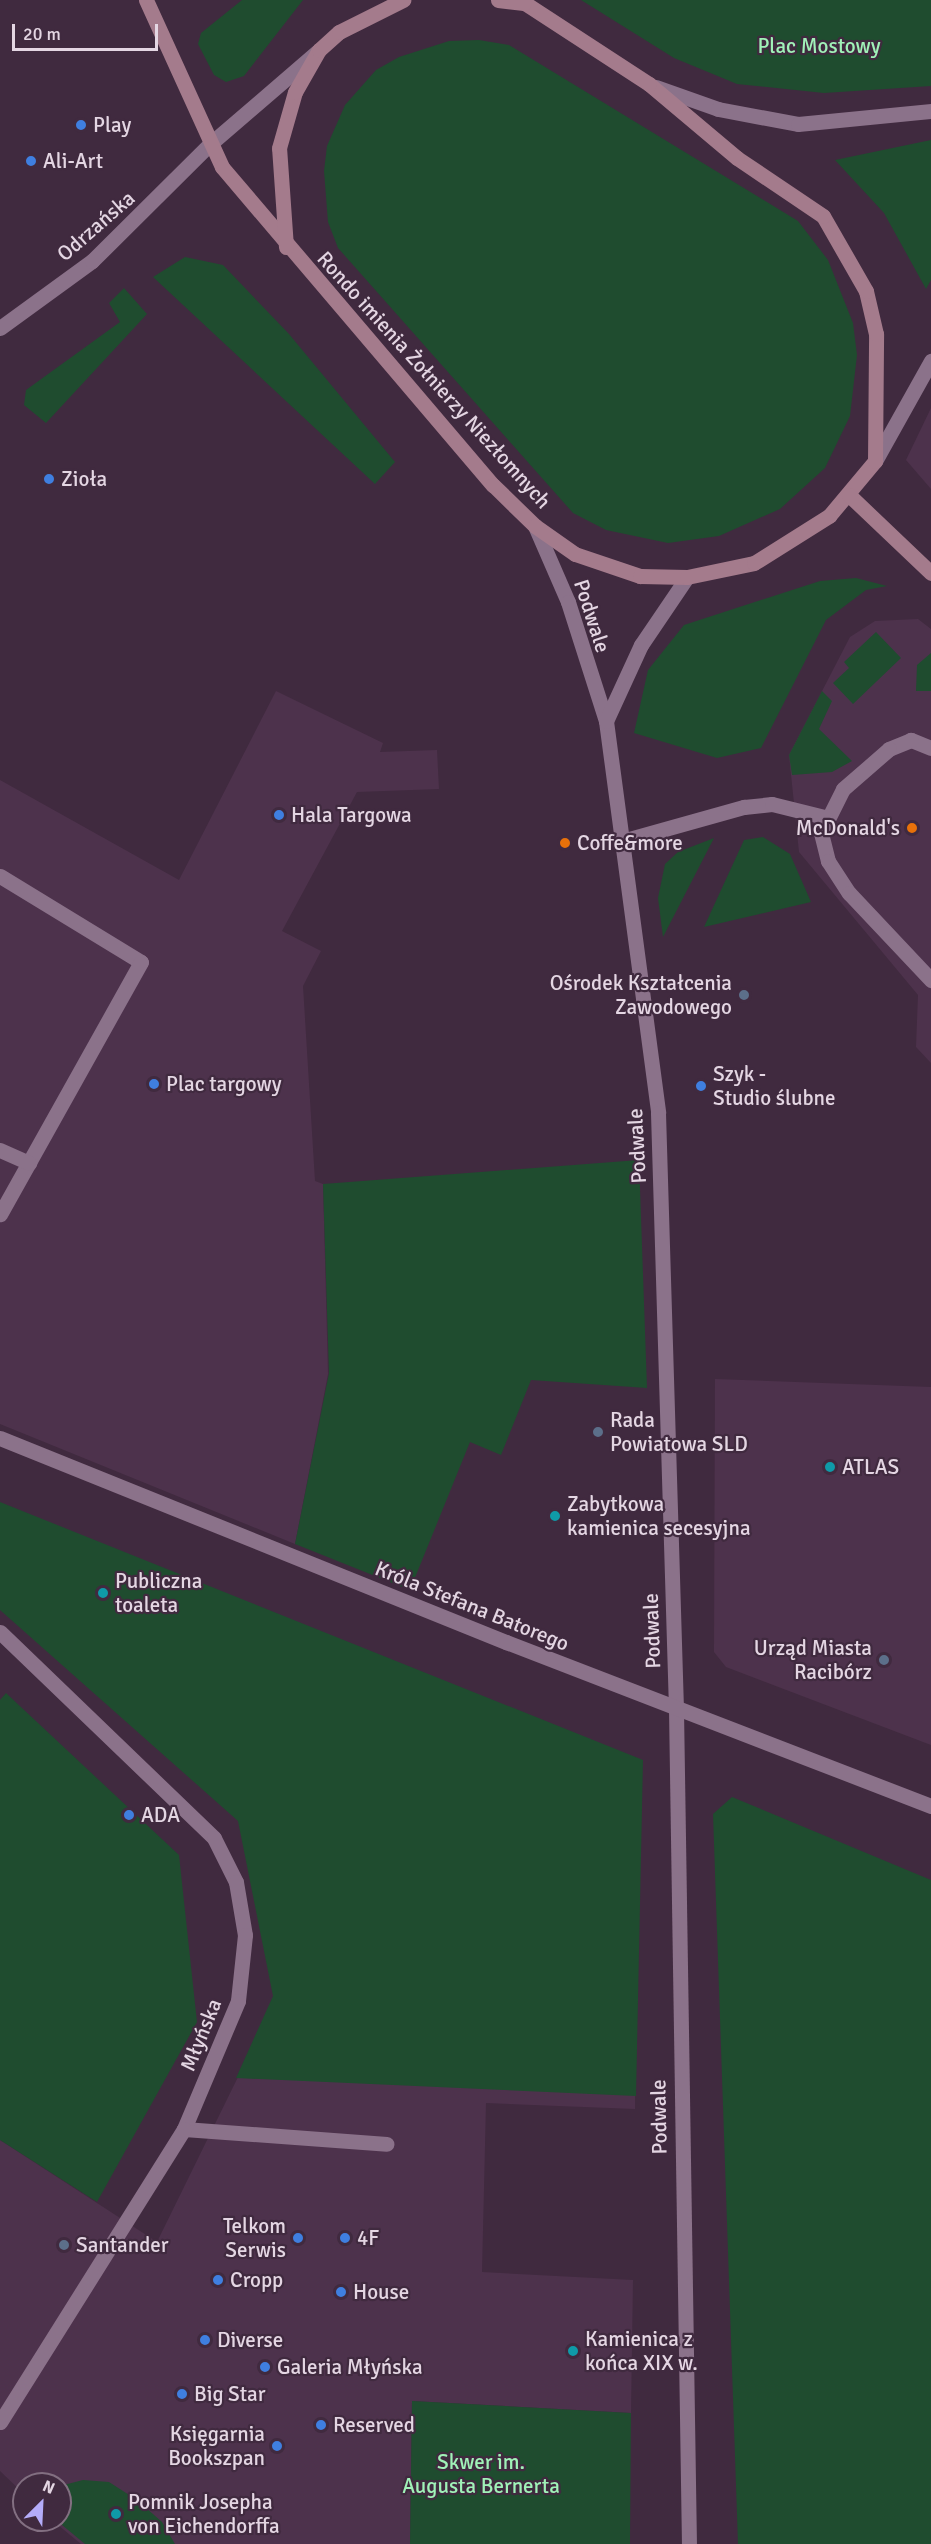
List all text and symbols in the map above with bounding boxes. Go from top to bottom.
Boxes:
scale bar [15,12,160,50]
text: 20 m [23,23,61,45]
park label: Plac Mostowy [757,33,881,59]
place label: Play [93,112,131,138]
marker: Play [74,118,88,132]
place label: Ali-Art [43,148,103,174]
marker: Ali-Art [24,154,38,168]
street label: Odrzańska [52,185,140,267]
street label: Rondo imienia Żołnierzy Niezłomnych [312,246,556,514]
place label: Zioła [61,466,107,492]
marker: Zioła [42,472,56,486]
street label: Podwale [568,576,616,656]
place label: Hala Targowa [291,802,412,828]
marker: Hala Targowa [272,808,286,822]
place label: McDonald's [796,815,900,841]
marker: McDonald's [905,821,919,835]
place label: Coffe&more [577,830,683,856]
marker: Coffe&more [558,836,572,850]
place label: Ośrodek Kształcenia Zawodowego [550,970,732,1020]
marker: Ośrodek Kształcenia Zawodowego [737,988,751,1002]
place label: Szyk - Studio ślubne [713,1061,835,1111]
place label: Plac targowy [166,1071,282,1097]
marker: Plac targowy [147,1077,161,1091]
marker: Szyk - Studio ślubne [694,1079,708,1093]
street label: Podwale [622,1108,652,1184]
place label: Rada Powiatowa SLD [610,1407,748,1457]
marker: Rada Powiatowa SLD [591,1425,605,1439]
place label: ATLAS [842,1454,899,1480]
marker: ATLAS [823,1460,837,1474]
place label: Zabytkowa kamienica secesyjna [567,1491,751,1541]
marker: Zabytkowa kamienica secesyjna [548,1509,562,1523]
street label: Króla Stefana Batorego [371,1556,573,1656]
place label: Publiczna toaleta [115,1568,202,1618]
marker: Publiczna toaleta [96,1586,110,1600]
street label: Podwale [638,1593,666,1669]
place label: Urząd Miasta Racibórz [754,1635,872,1685]
marker: Urząd Miasta Racibórz [877,1653,891,1667]
place label: ADA [141,1802,180,1828]
marker: ADA [122,1808,136,1822]
street label: Młyńska [175,1995,227,2075]
street label: Podwale [646,2079,672,2155]
place label: Telkom Serwis [223,2213,286,2263]
place label: 4F [357,2225,379,2251]
marker: Telkom Serwis [291,2231,305,2245]
marker: 4F [338,2231,352,2245]
place label: Santander [76,2232,169,2258]
marker: Santander [57,2238,71,2252]
place label: Cropp [230,2267,283,2293]
marker: Cropp [211,2273,225,2287]
place label: House [353,2279,409,2305]
marker: House [334,2285,348,2299]
place label: Kamienica z końca XIX w. [585,2326,698,2376]
place label: Diverse [217,2327,283,2353]
marker: Diverse [198,2333,212,2347]
marker: Kamienica z końca XIX w. [566,2344,580,2358]
place label: Galeria Młyńska [277,2354,423,2380]
marker: Galeria Młyńska [258,2360,272,2374]
place label: Big Star [194,2381,265,2407]
marker: Big Star [175,2387,189,2401]
place label: Reserved [333,2412,415,2438]
marker: Reserved [314,2418,328,2432]
place label: Księgarnia Bookszpan [168,2421,265,2471]
marker: Księgarnia Bookszpan [270,2439,284,2453]
park label: Skwer im. Augusta Bernerta [402,2449,560,2499]
north arrow [12,2472,72,2532]
text: N [39,2476,58,2499]
place label: Pomnik Josepha von Eichendorffa [128,2489,280,2539]
marker: Pomnik Josepha von Eichendorffa [109,2507,123,2521]

